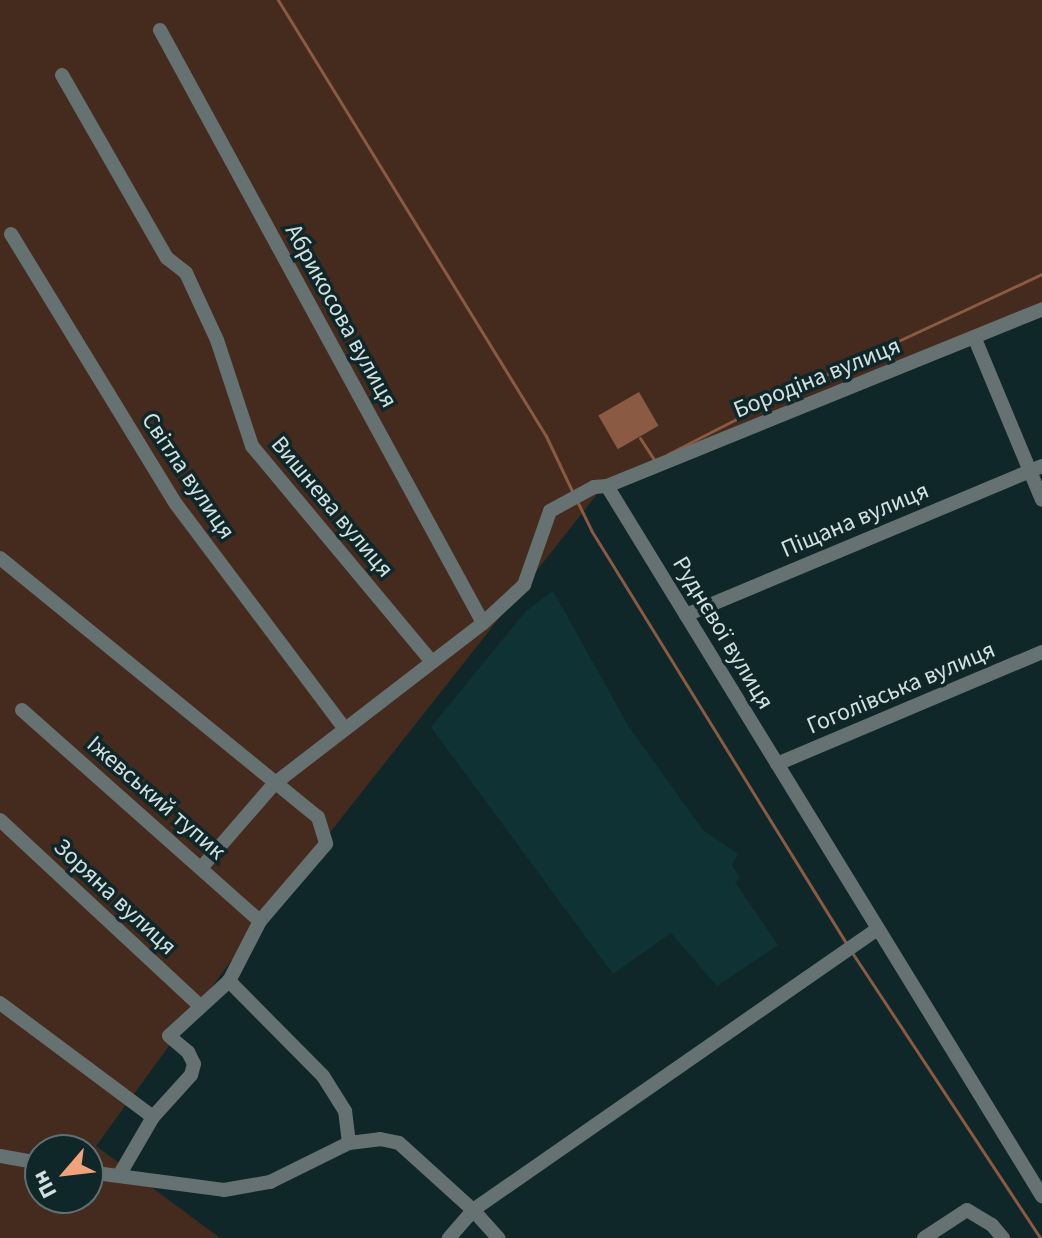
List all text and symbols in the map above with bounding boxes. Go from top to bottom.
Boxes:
street label: Абрикосова вулиця [279,219,403,413]
street label: Бородіна вулиця [729,331,905,425]
street label: Світла вулиця [135,407,241,545]
street label: Вишнева вулиця [265,431,399,583]
street label: Піщана вулиця [777,476,933,564]
street label: Руднєвої вулиця [666,551,780,715]
street label: Гоголівська вулиця [803,635,999,741]
street label: Іжевський тупик [81,730,231,866]
street label: Зоряна вулиця [48,833,182,961]
north arrow [24,1134,104,1214]
text: Пн [24,1165,65,1204]

